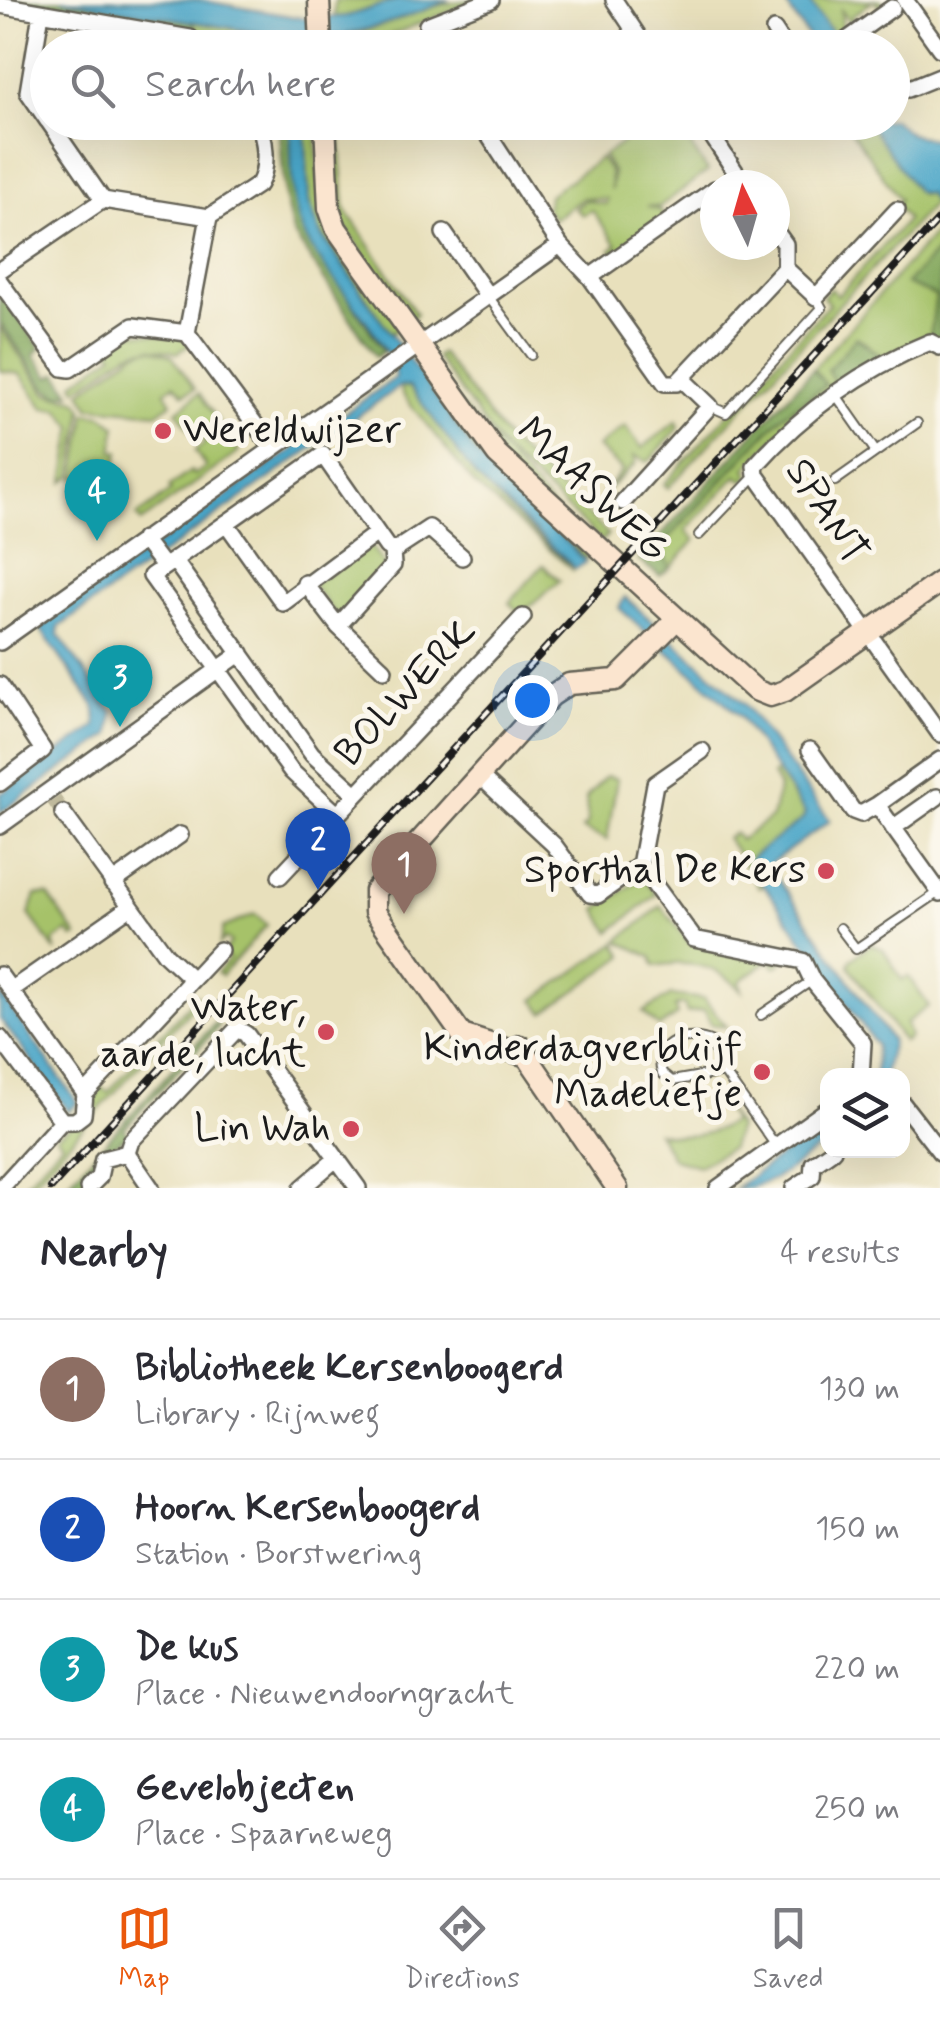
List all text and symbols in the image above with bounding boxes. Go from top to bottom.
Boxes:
search box [30,30,910,140]
icon: search [65,58,120,113]
text: Search here [145,61,336,110]
north arrow [700,170,790,260]
place label: Wereldwijzer [183,405,401,457]
street label: MAASWEG [505,406,679,574]
marker: Wereldwijzer [152,420,174,442]
street label: SPANT [772,449,880,575]
pin: 4 [64,458,130,541]
street label: BOLWERK [324,607,488,779]
pin: 3 [88,644,152,727]
your location [507,675,558,726]
pin: 2 [286,808,350,890]
pin: 1 [372,832,436,914]
place label: Sporthal De Kers [524,845,806,897]
marker: Sporthal De Kers [815,860,837,882]
place label: Water, aarde, lucht [100,983,306,1081]
marker: Water, aarde, lucht [315,1021,337,1043]
place label: Kinderdagverbliijf Madeliefje [424,1023,742,1121]
marker: Kinderdagverbliijf Madeliefje [751,1061,773,1083]
map controls [820,1068,910,1158]
button: layers [820,1068,910,1158]
place label: Lin Wah [194,1103,331,1155]
marker: Lin Wah [340,1118,362,1140]
text: Nearby [40,1226,168,1281]
text: 4 results [780,1232,900,1274]
text: Bibliotheek Kersenboogerd [135,1344,563,1393]
text: 1 [65,1368,80,1410]
text: 130 m [819,1368,900,1410]
text: Library · Rijnweg [135,1393,380,1435]
text: Hoorn Kersenboogerd [135,1484,480,1533]
text: 2 [65,1508,80,1550]
text: 150 m [815,1508,900,1550]
text: Station · Borstwering [135,1533,422,1575]
text: De kus [135,1624,239,1673]
text: 3 [65,1648,80,1690]
text: 220 m [814,1648,900,1690]
text: Place · Nieuwendoorngracht [135,1673,514,1715]
text: Gevelobjecten [135,1764,354,1813]
text: 4 [63,1788,82,1830]
text: 250 m [814,1788,900,1830]
text: Place · Spaarneweg [135,1813,392,1855]
tab: Map [117,1901,172,1998]
tab: Directions [405,1901,520,1998]
tab: Saved [753,1901,823,1998]

